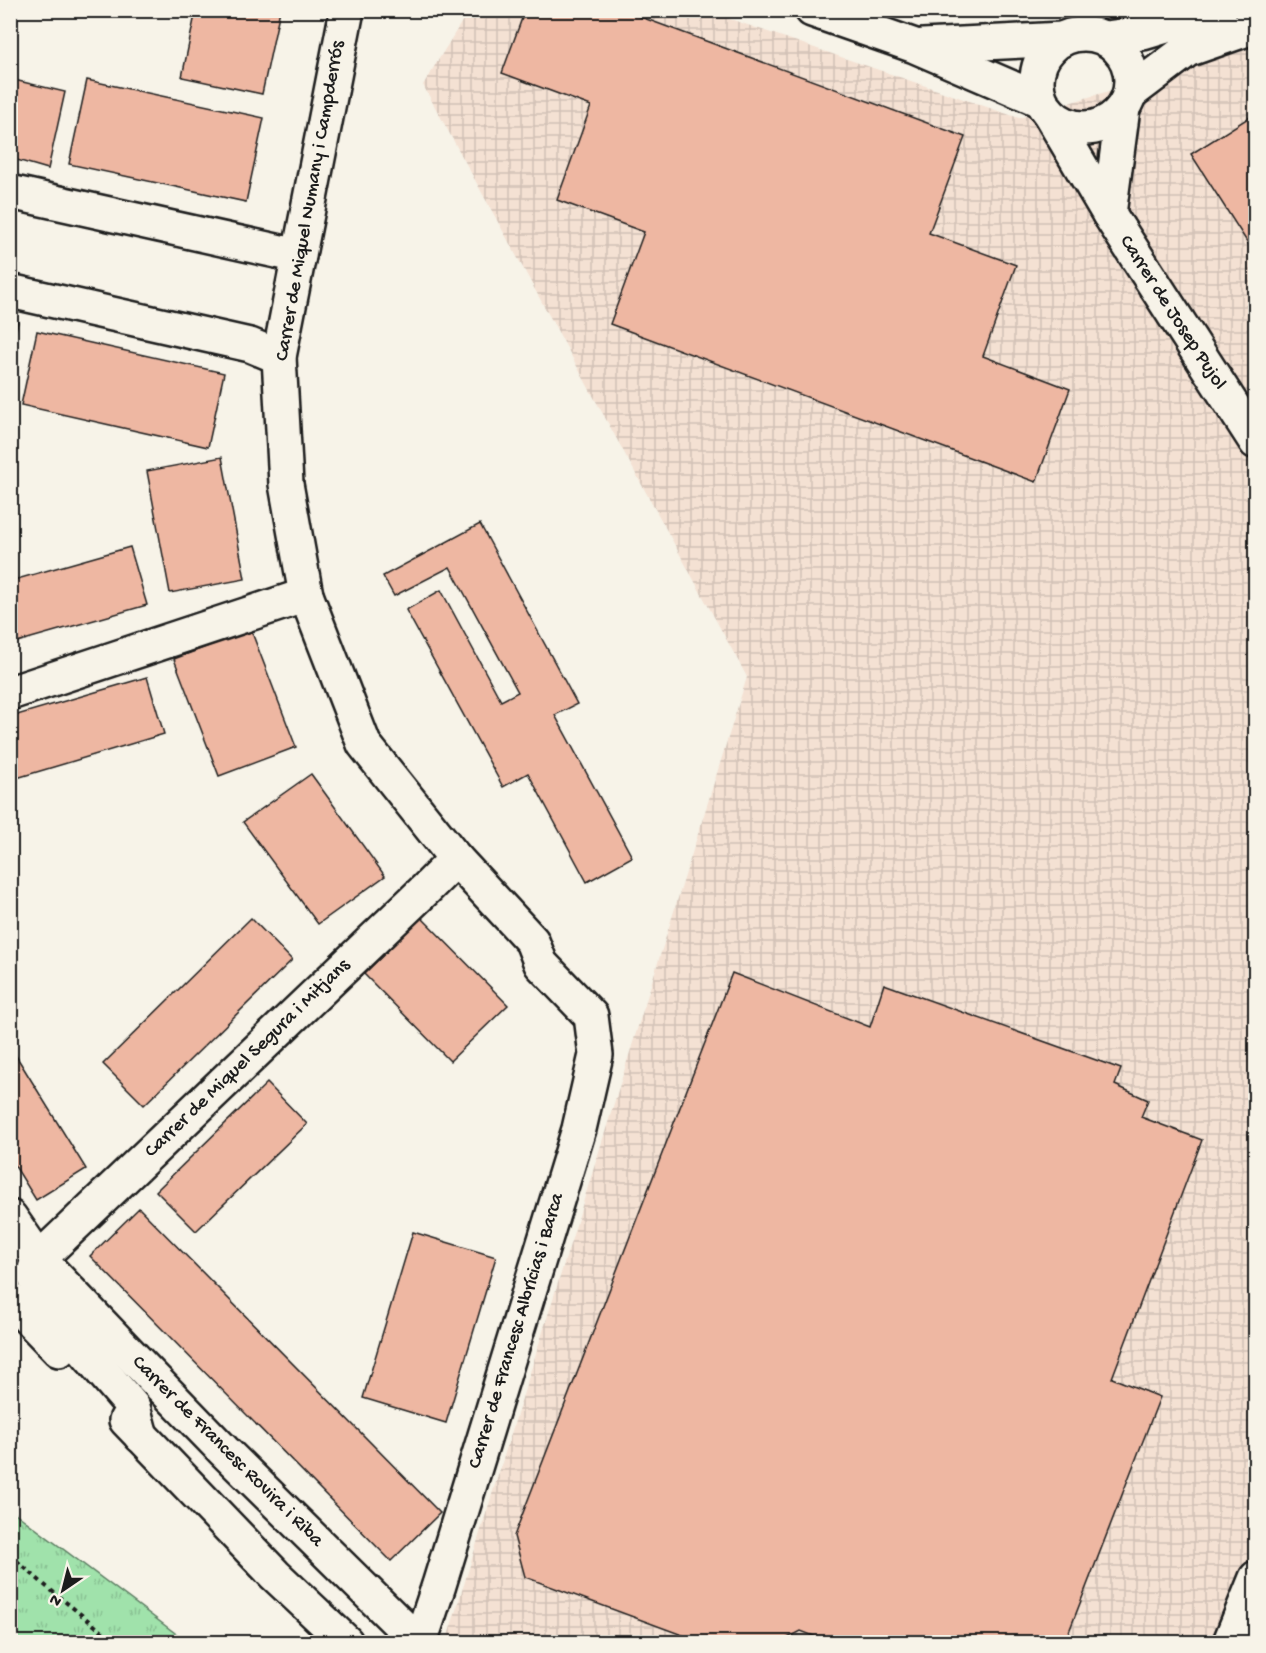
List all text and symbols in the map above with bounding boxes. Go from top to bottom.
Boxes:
street label: Carrer de Miquel Numany i Campderrós [271,38,351,363]
street label: Carrer de Josep Pujol [1114,232,1230,394]
street label: Carrer de Miquel Segura i Mitjans [141,954,356,1163]
street label: Carrer de Francesc Albrícias i Barca [464,1190,570,1472]
street label: Carrer de Francesc Rovira i Riba [126,1351,328,1553]
north arrow [33,1560,93,1620]
text: N [46,1588,66,1610]

